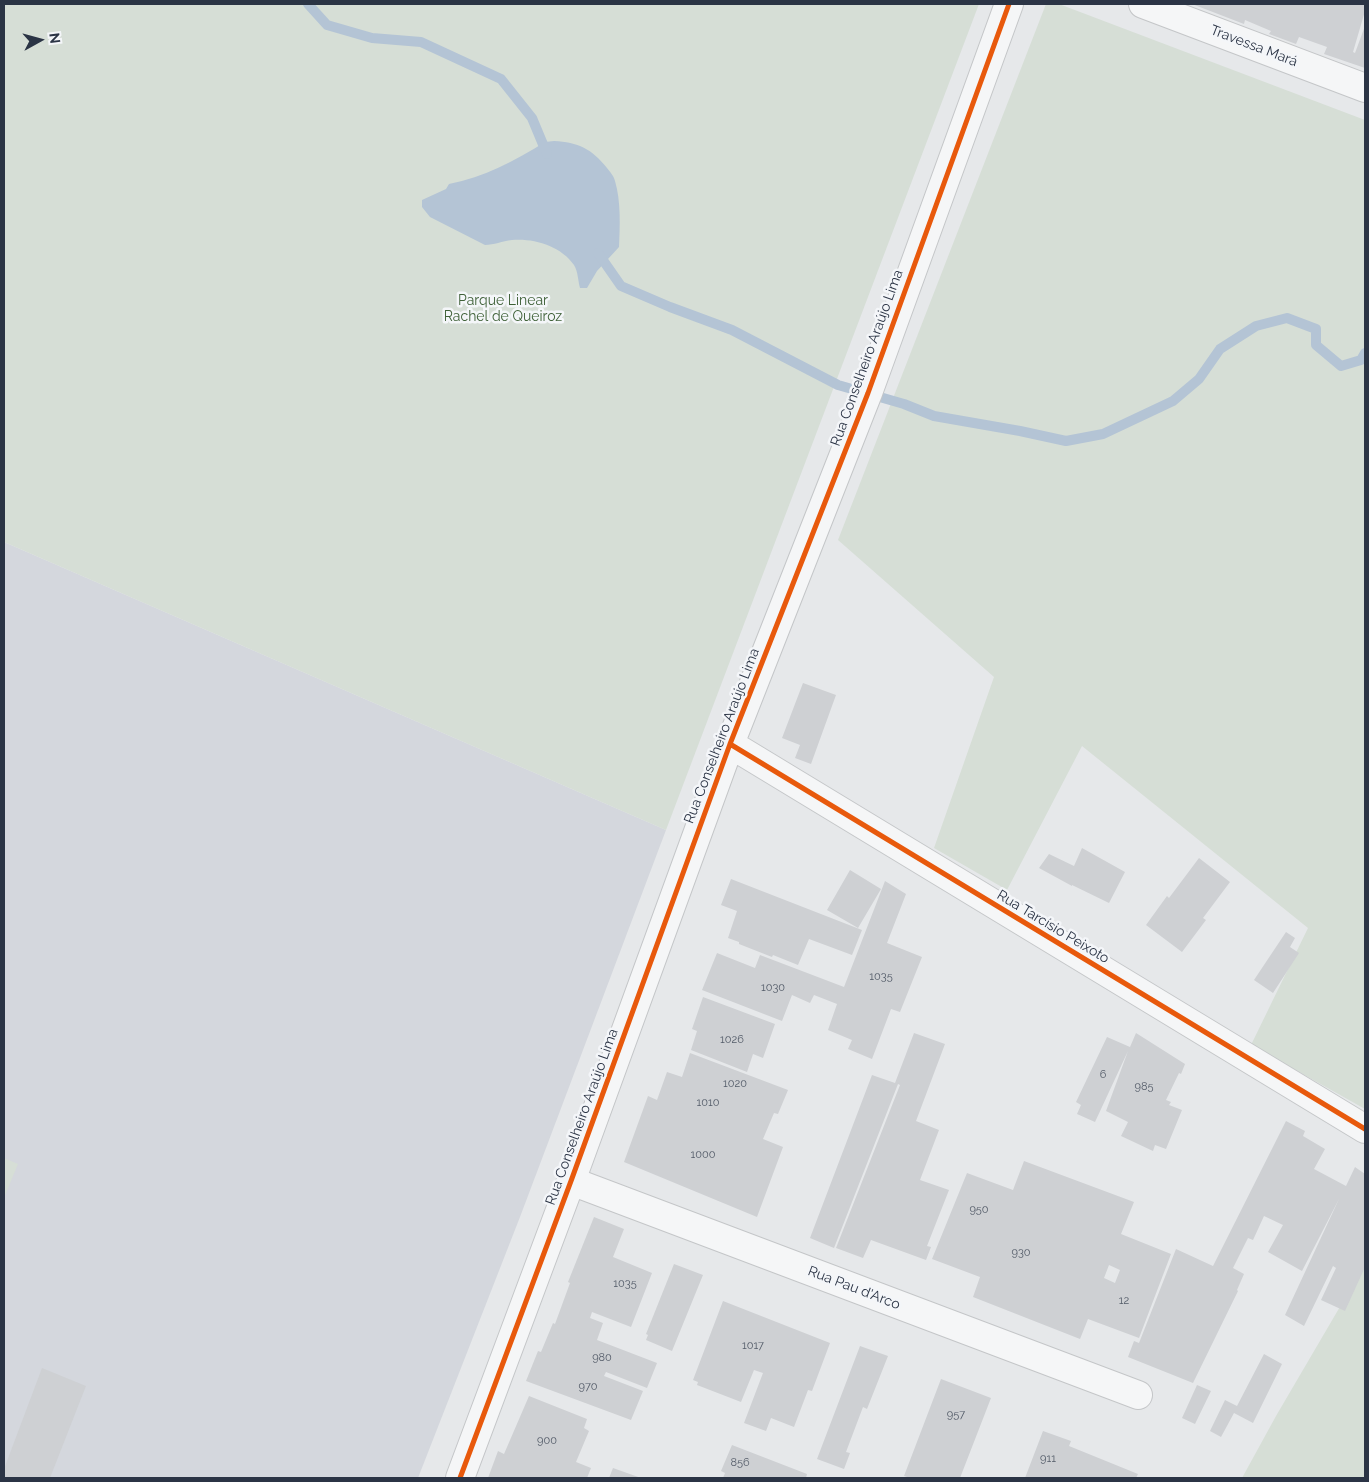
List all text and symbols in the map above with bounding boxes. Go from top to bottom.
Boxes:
north arrow [15,15,65,65]
street label: Travessa Mará [1208,22,1300,70]
text: N [46,32,63,44]
street label: Rua Conselheiro Araújo Lima [827,267,907,449]
park label: Parque Linear Rachel de Queiroz [444,293,562,326]
street label: Rua Conselheiro Araújo Lima [681,646,763,826]
street label: Rua Tarcísio Peixoto [994,887,1112,967]
house number: 1035 [869,970,893,984]
house number: 1030 [761,981,785,995]
street label: Rua Conselheiro Araújo Lima [542,1026,622,1208]
house number: 1026 [720,1033,744,1047]
house number: 6 [1100,1068,1106,1082]
house number: 1020 [723,1077,747,1091]
house number: 985 [1135,1080,1153,1094]
house number: 1010 [697,1096,719,1110]
house number: 1000 [691,1148,715,1162]
house number: 950 [969,1203,989,1217]
house number: 930 [1011,1246,1031,1260]
street label: Rua Pau d'Arco [806,1263,902,1313]
house number: 1035 [613,1277,637,1291]
house number: 12 [1119,1294,1129,1308]
house number: 1017 [742,1339,764,1353]
house number: 980 [592,1351,612,1365]
house number: 970 [579,1380,597,1394]
house number: 957 [947,1408,965,1422]
house number: 900 [537,1434,557,1448]
house number: 911 [1040,1452,1056,1466]
house number: 856 [730,1456,750,1470]

